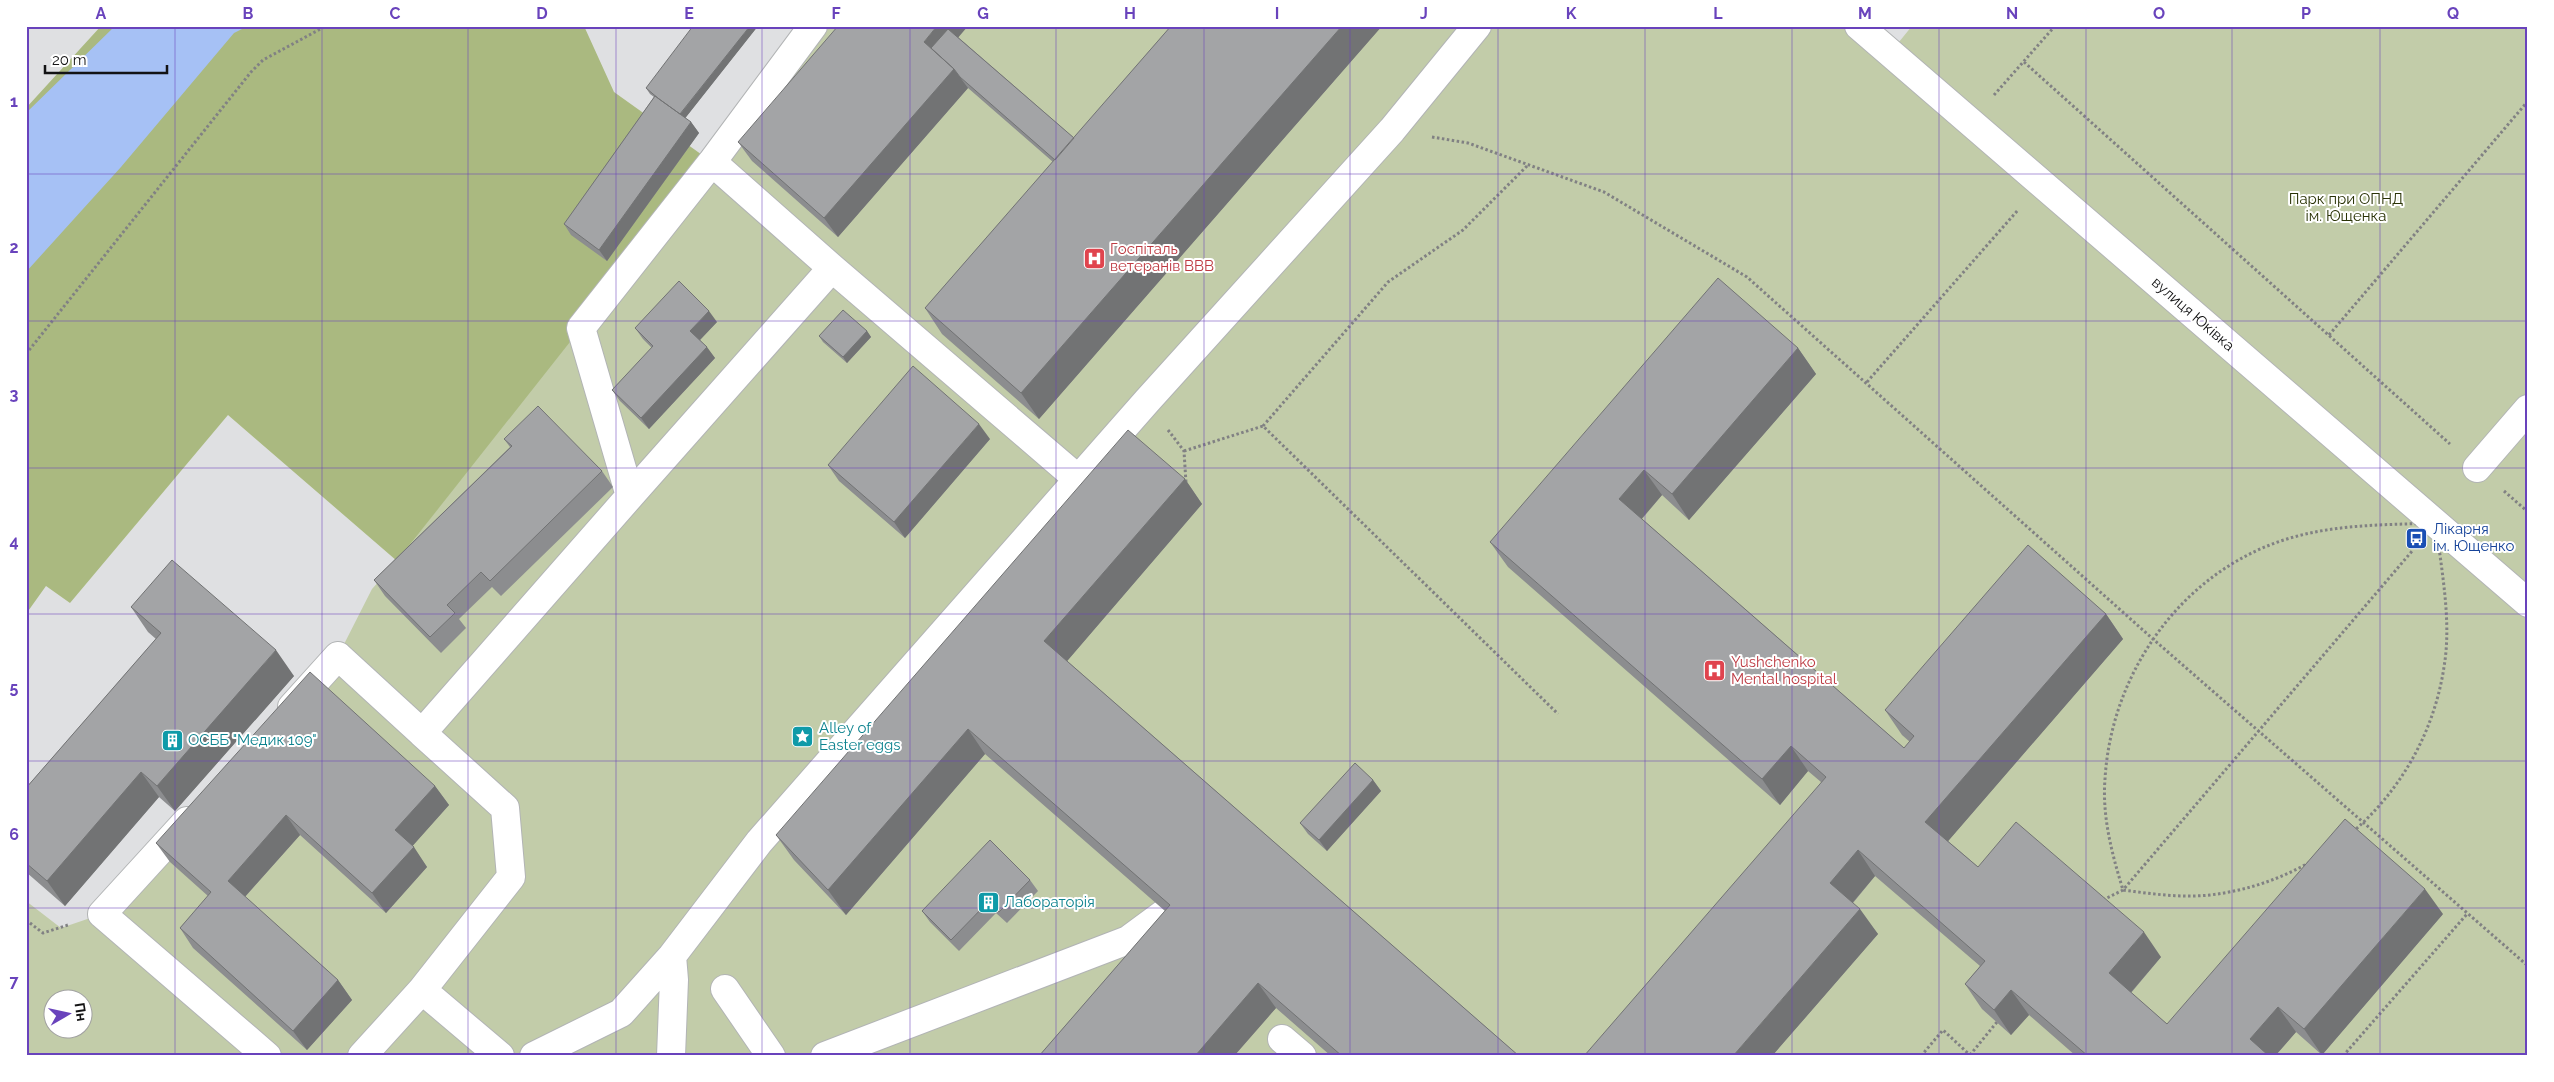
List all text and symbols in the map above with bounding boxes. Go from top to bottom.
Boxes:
text: A [96,4,107,23]
text: B [243,4,254,23]
text: C [390,4,401,23]
text: D [536,4,548,23]
text: E [684,4,694,23]
text: F [831,4,841,23]
text: G [977,4,989,23]
text: H [1124,4,1136,23]
text: I [1275,4,1279,23]
text: J [1420,4,1428,23]
text: K [1566,4,1577,23]
text: L [1713,4,1723,23]
text: M [1858,4,1872,23]
text: N [2006,4,2018,23]
text: O [2153,4,2165,23]
text: P [2301,4,2311,23]
text: Q [2447,4,2459,23]
scale bar [45,42,168,74]
text: 20 m [52,51,87,69]
text: 1 [10,92,18,111]
park label: Парк при ОПНД ім. Ющенка [2289,190,2403,225]
text: 2 [9,238,19,257]
place label: Госпіталь ветеранів ВВВ [1110,240,1214,275]
hospital icon: Госпіталь ветеранів ВВВ [1082,246,1106,270]
street label: вулиця Юківка [2148,273,2238,355]
text: 3 [10,385,19,404]
place label: Лікарня ім. Ющенко [2433,520,2514,555]
bus stop icon: Лікарня ім. Ющенко [2405,526,2429,550]
text: 4 [9,532,19,551]
place label: Yushchenko Mental hospital [1731,653,1838,688]
hospital icon: Yushchenko Mental hospital [1703,659,1727,683]
text: 5 [10,678,19,697]
place label: Alley of Easter eggs [819,719,901,754]
place icon: Alley of Easter eggs [791,725,815,749]
building icon: ОСББ "Медик 109" [160,728,184,752]
place label: ОСББ "Медик 109" [188,731,317,749]
text: 6 [9,825,19,844]
building icon: Лабораторія [976,890,1000,914]
place label: Лабораторія [1004,893,1095,911]
text: 7 [10,972,19,991]
north arrow [42,990,92,1040]
text: Пн [71,1002,90,1022]

